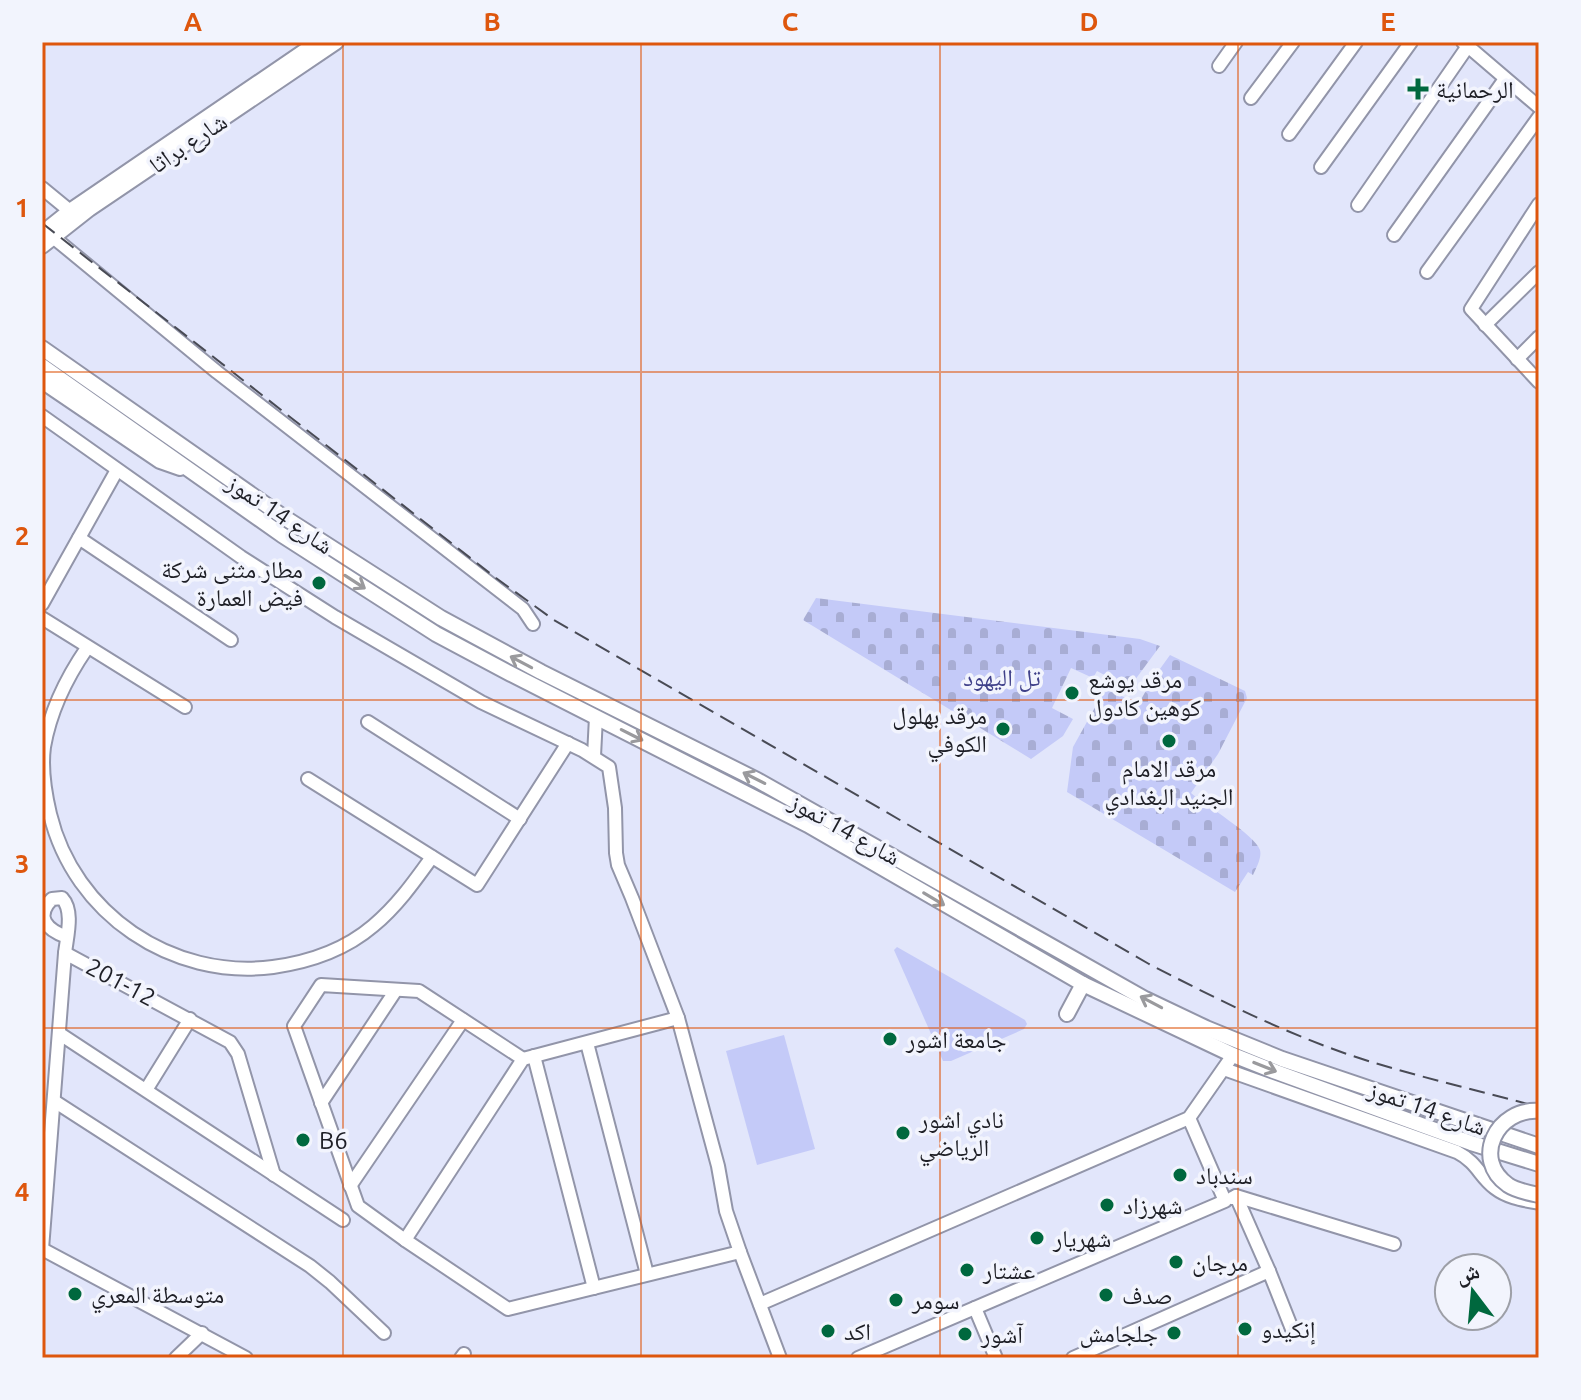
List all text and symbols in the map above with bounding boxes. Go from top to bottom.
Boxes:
text: A [184,7,203,36]
text: B [483,7,501,36]
text: C [782,7,799,36]
text: D [1080,7,1098,36]
text: E [1380,7,1396,36]
place label: الرحمانية [1436,76,1514,103]
marker: الرحمانية [1407,78,1429,100]
street label: شارع براثا [144,107,233,180]
text: 1 [15,193,29,222]
street label: شارع 14 تموز [220,468,338,561]
text: 2 [15,521,29,550]
place label: مطار مثنى شركة فيض العمارة [161,556,303,612]
marker: مطار مثنى شركة فيض العمارة [310,574,328,592]
one-way arrow [344,574,366,591]
one-way arrow [510,653,534,669]
park label: تل اليهود [963,664,1041,692]
place label: مرقد يوشع كوهين كادول [1088,666,1201,722]
marker: مرقد يوشع كوهين كادول [1063,684,1081,702]
place label: مرقد بهلول الكوفي [892,702,987,763]
marker: مرقد بهلول الكوفي [994,720,1012,738]
one-way arrow [619,728,643,743]
marker: مرقد الامام الجنيد البغدادي [1160,732,1178,750]
place label: مرقد الامام الجنيد البغدادي [1105,755,1233,816]
one-way arrow [742,770,766,786]
street label: شارع 14 تموز [783,787,905,872]
text: 3 [15,849,29,878]
one-way arrow [922,891,945,907]
street label: 201-12 [82,953,160,1011]
one-way arrow [1140,993,1164,1009]
place label: جامعة اشور [905,1026,1007,1053]
marker: جامعة اشور [881,1030,899,1048]
one-way arrow [1252,1061,1277,1076]
street label: شارع 14 تموز [1363,1075,1489,1143]
place label: نادي اشور الرياضي [918,1106,1004,1167]
marker: نادي اشور الرياضي [894,1124,912,1142]
place label: B6 [319,1127,348,1154]
marker: B6 [294,1131,312,1149]
place label: سندباد [1196,1162,1253,1189]
marker: سندباد [1171,1166,1189,1184]
text: 4 [15,1177,29,1206]
place label: شهرزاد [1123,1192,1183,1219]
marker: شهرزاد [1098,1196,1116,1214]
place label: شهريار [1052,1225,1111,1252]
marker: شهريار [1028,1229,1046,1247]
place label: مرجان [1192,1249,1248,1277]
north arrow [1433,1252,1513,1332]
marker: مرجان [1167,1253,1185,1271]
place label: عشتار [982,1257,1035,1284]
text: ش [1453,1257,1483,1289]
marker: عشتار [958,1261,976,1279]
place label: متوسطة المعري [91,1281,224,1314]
place label: صدف [1122,1282,1173,1309]
marker: متوسطة المعري [66,1285,84,1303]
marker: صدف [1097,1286,1115,1304]
place label: سومر [911,1287,960,1314]
marker: سومر [887,1291,905,1309]
place label: إنكيدو [1261,1316,1316,1345]
place label: اكد [844,1318,871,1345]
place label: جلجامش [1079,1320,1158,1348]
marker: إنكيدو [1236,1320,1254,1338]
place label: آشور [980,1321,1024,1348]
marker: اكد [819,1322,837,1340]
marker: جلجامش [1165,1324,1183,1342]
marker: آشور [956,1325,974,1343]

